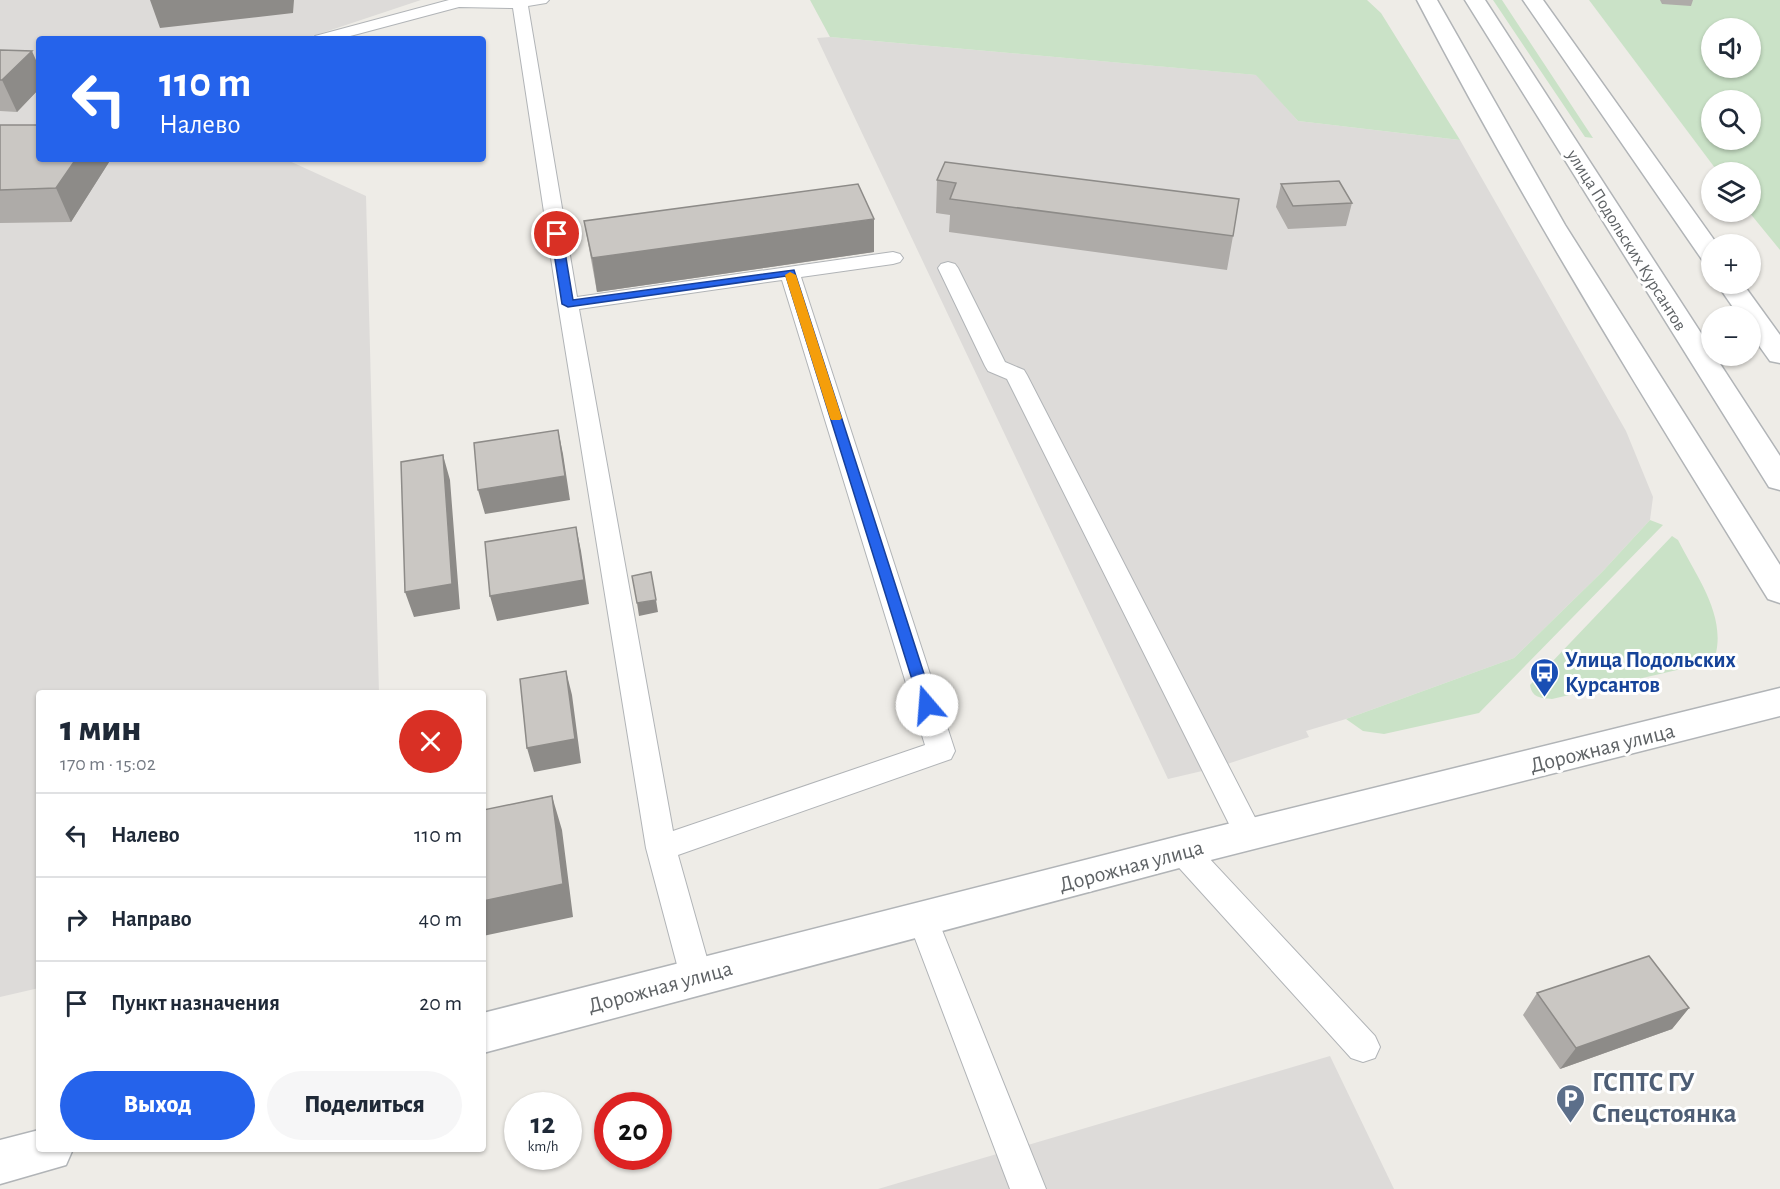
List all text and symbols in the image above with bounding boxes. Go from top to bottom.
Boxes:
map controls [1701,18,1761,366]
button: sound [1701,18,1761,78]
icon: left [60,60,138,138]
text: 110 m [159,62,251,104]
button: search [1701,90,1761,150]
text: Налево [159,111,241,138]
street label: улица Подольских Курсантов [1562,146,1689,334]
button: layers [1701,162,1761,222]
pin [531,208,582,259]
icon: arrive [540,217,573,250]
button: + [1701,234,1761,294]
button: − [1701,306,1761,366]
place label: Улица Подольских Курсантов [1565,649,1736,697]
bus stop icon: Улица Подольских Курсантов [1528,656,1560,698]
position arrow [895,673,959,737]
button: close [399,710,462,773]
text: 1 мин [60,711,142,747]
street label: Дорожная улица [1528,719,1677,777]
text: 170 m · 15:02 [60,754,156,774]
icon: left [60,819,93,852]
text: Налево [111,824,180,846]
text: 110 m [414,824,462,846]
street label: Дорожная улица [1057,836,1206,896]
icon: right [60,903,93,936]
text: Направо [111,908,192,930]
text: 40 m [419,908,462,930]
street label: Дорожная улица [586,957,735,1017]
icon: arrive [60,987,93,1020]
text: Пункт назначения [111,992,280,1014]
text: 20 m [419,992,462,1014]
place label: ГСПТС ГУ Спецстоянка [1592,1069,1737,1127]
button: Выход [60,1071,255,1140]
button: Поделиться [267,1071,462,1140]
parking icon: ГСПТС ГУ Спецстоянка [1555,1082,1587,1124]
speed limit sign: 20 [594,1092,672,1170]
text: 12 [531,1109,555,1139]
text: km/h [528,1139,558,1154]

